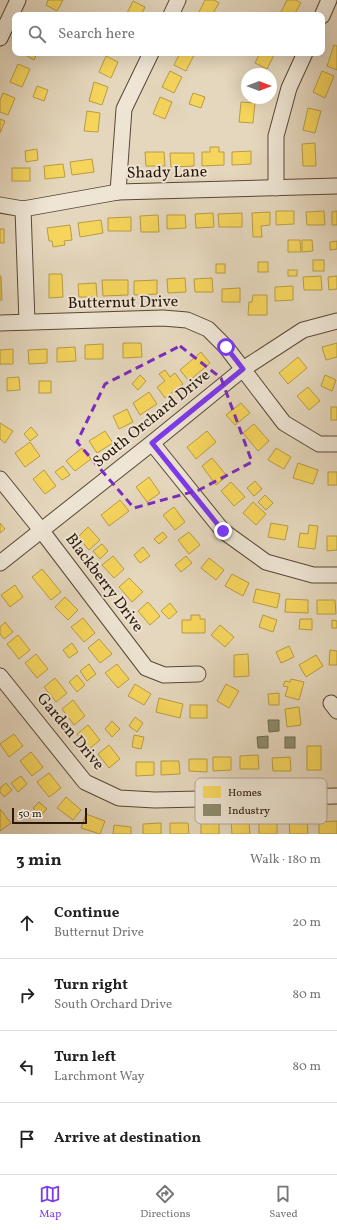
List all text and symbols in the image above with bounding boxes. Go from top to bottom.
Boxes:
search box [12,12,325,56]
icon: search [26,23,48,45]
text: Search here [58,24,135,45]
north arrow [241,68,277,104]
street label: Shady Lane [126,161,208,185]
street label: Butternut Drive [67,291,179,315]
route start [217,338,235,356]
street label: South Orchard Drive [89,365,215,473]
route end [214,522,232,540]
street label: Blackberry Drive [60,529,148,637]
street label: Garden Drive [31,689,109,775]
legend [195,778,327,824]
text: Homes [228,786,262,801]
text: Industry [228,804,270,819]
scale bar [12,806,87,825]
text: 50 m [18,807,42,822]
text: 3 min [16,849,62,872]
text: Walk · 180 m [250,851,321,869]
text: Continue [54,903,119,924]
icon: ahead [16,912,38,934]
text: 20 m [292,914,321,932]
text: Butternut Drive [54,924,144,942]
text: Turn right [54,975,128,996]
icon: right [16,984,38,1006]
text: 80 m [292,986,321,1004]
text: South Orchard Drive [54,996,172,1014]
text: Turn left [54,1047,116,1068]
icon: left [16,1056,38,1078]
text: 80 m [292,1058,321,1076]
text: Larchmont Way [54,1068,145,1086]
icon: arrive [16,1128,38,1150]
text: Arrive at destination [54,1128,201,1149]
tab: Map [39,1183,61,1222]
tab: Directions [140,1183,191,1222]
tab: Saved [269,1183,298,1222]

